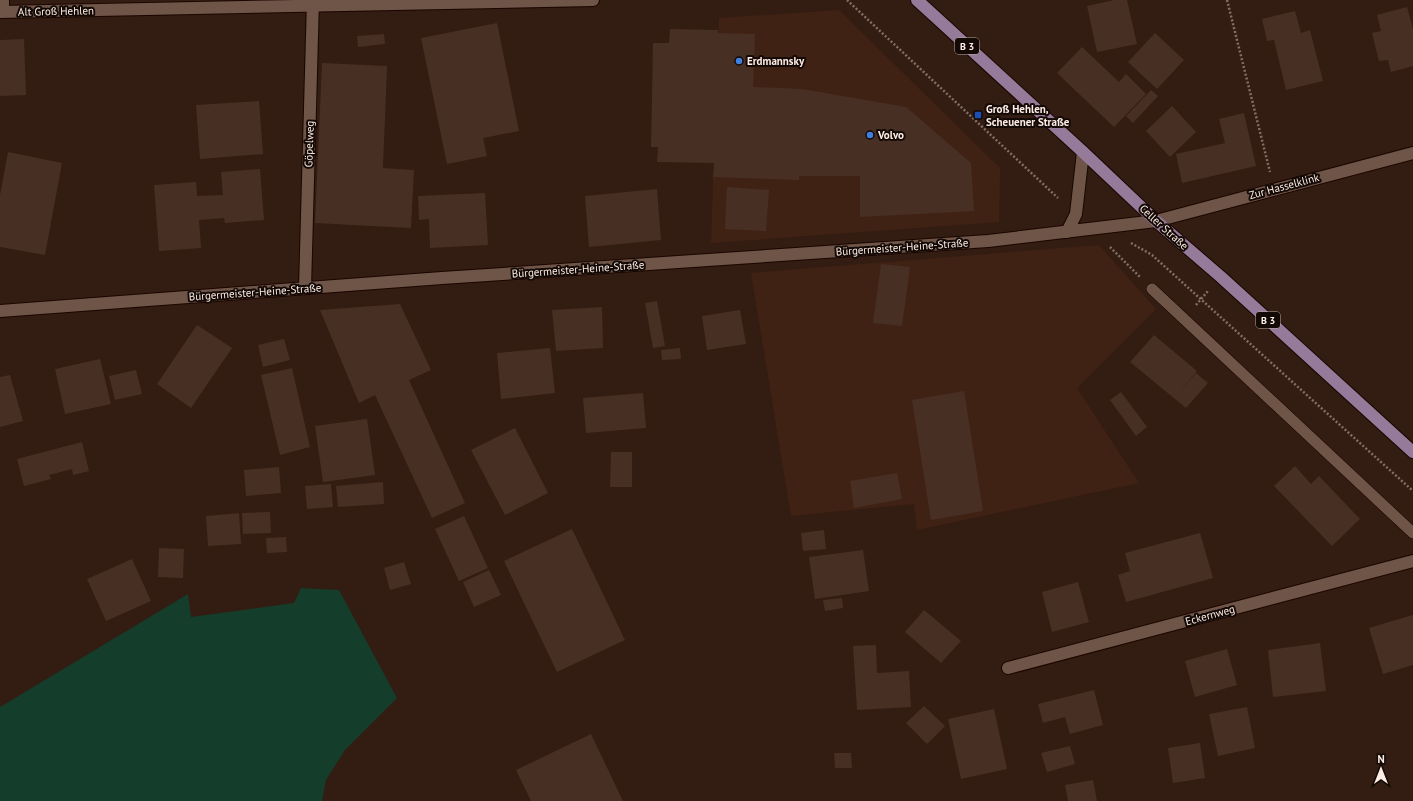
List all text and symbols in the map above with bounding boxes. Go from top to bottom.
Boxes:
street label: Alt Groß Hehlen [18,3,94,19]
road number: B 3 [955,38,979,54]
place label: Erdmannsky [747,54,805,68]
marker: Erdmannsky [734,56,744,66]
place label: Groß Hehlen, Scheuener Straße [986,102,1070,129]
marker: Groß Hehlen, Scheuener Straße [973,110,983,120]
street label: Göpelweg [301,120,317,168]
place label: Volvo [877,128,904,142]
marker: Volvo [865,130,875,140]
street label: Zur Hasselklink [1247,170,1321,202]
street label: Celler Straße [1137,201,1192,253]
street label: Bürgermeister-Heine-Straße [835,235,969,259]
street label: Bürgermeister-Heine-Straße [511,257,645,281]
street label: Bürgermeister-Heine-Straße [188,280,322,304]
road number: B 3 [1256,312,1280,328]
street label: Eckernweg [1184,602,1236,628]
north arrow [1361,749,1401,789]
text: N [1377,752,1385,766]

